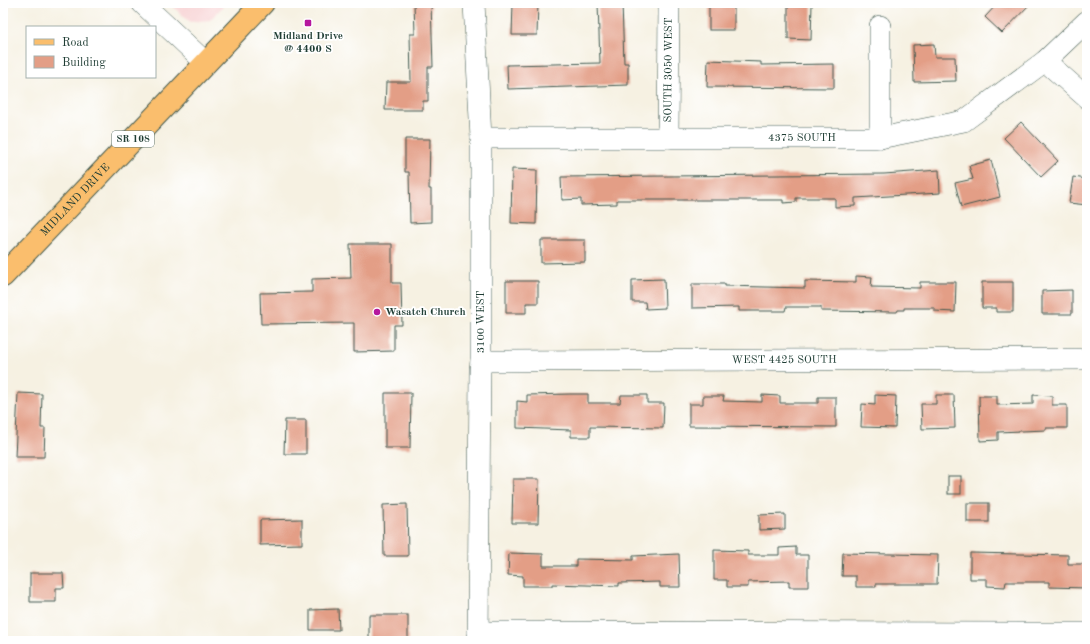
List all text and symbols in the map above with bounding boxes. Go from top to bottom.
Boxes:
street label: SOUTH 3050 WEST [663,17,674,123]
marker: Midland Drive @ 4400 S [303,18,313,28]
legend [26,26,156,78]
place label: Midland Drive @ 4400 S [273,31,343,55]
text: Road [62,37,89,49]
text: Building [62,57,106,69]
road number: SR 108 [112,131,154,147]
street label: 4375 SOUTH [768,133,836,144]
street label: MIDLAND DRIVE [39,162,112,238]
street label: 3100 WEST [476,291,487,353]
marker: Wasatch Church [372,307,382,317]
place label: Wasatch Church [385,307,466,318]
street label: WEST 4425 SOUTH [731,354,837,366]

